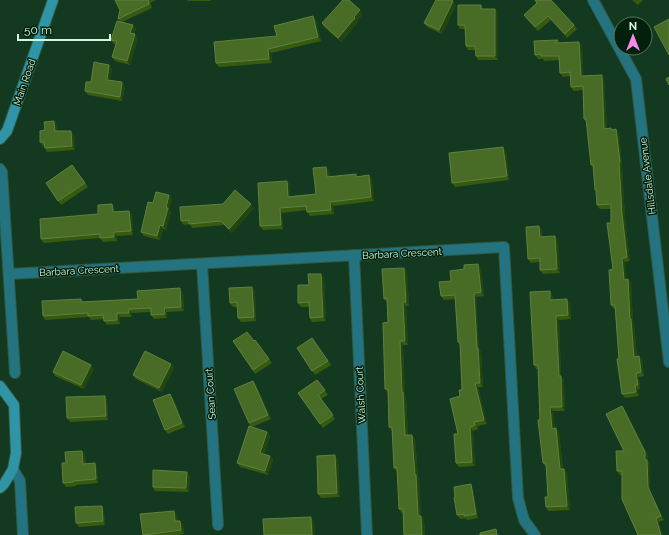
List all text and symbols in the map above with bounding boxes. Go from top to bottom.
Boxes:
scale bar [18,16,110,42]
north arrow [613,16,653,56]
text: N [629,20,637,33]
text: 50 m [24,23,52,37]
street label: Main Road [11,57,38,107]
street label: Hillsdale Avenue [637,137,658,215]
street label: Barbara Crescent [362,246,443,261]
street label: Barbara Crescent [39,263,120,278]
street label: Walsh Court [353,366,367,424]
street label: Sean Court [203,367,218,420]

